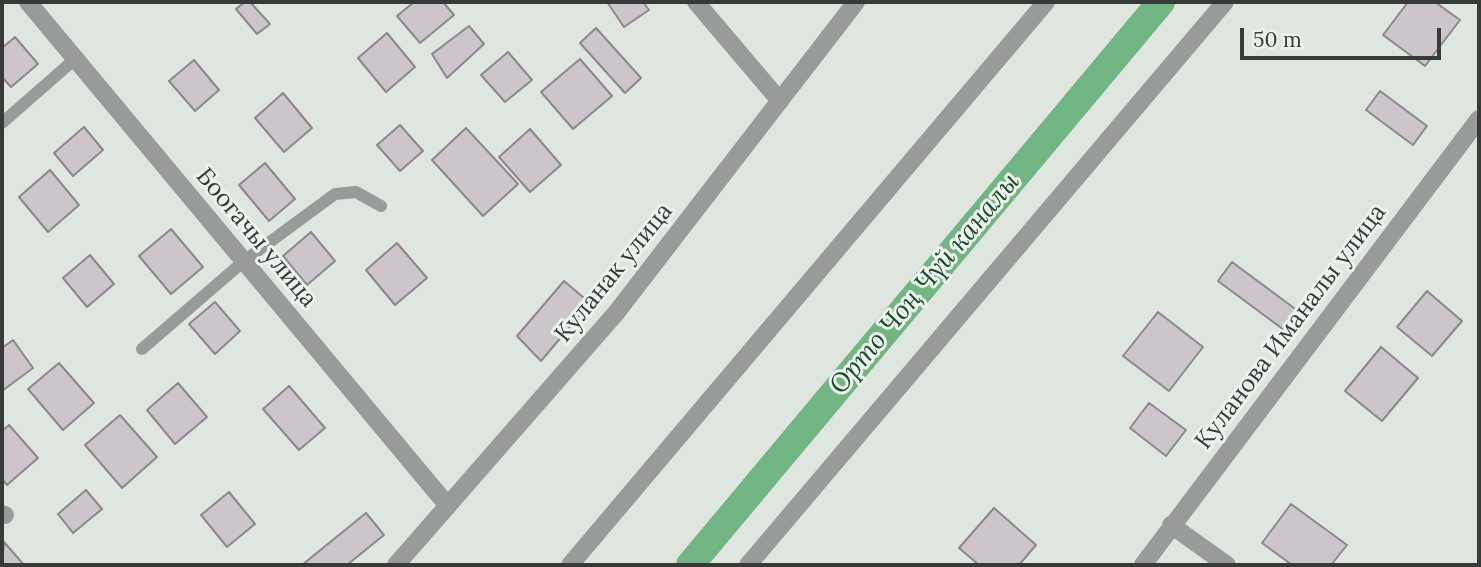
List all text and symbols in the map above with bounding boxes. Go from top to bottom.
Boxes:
scale bar [1243,14,1444,58]
text: 50 m [1253,26,1302,53]
street label: Боогачы улица [190,163,322,313]
water label: Орто Чоң Чүй каналы [824,167,1026,401]
street label: Куланак улица [549,198,679,348]
street label: Куланова Иманалы улица [1190,199,1392,455]

